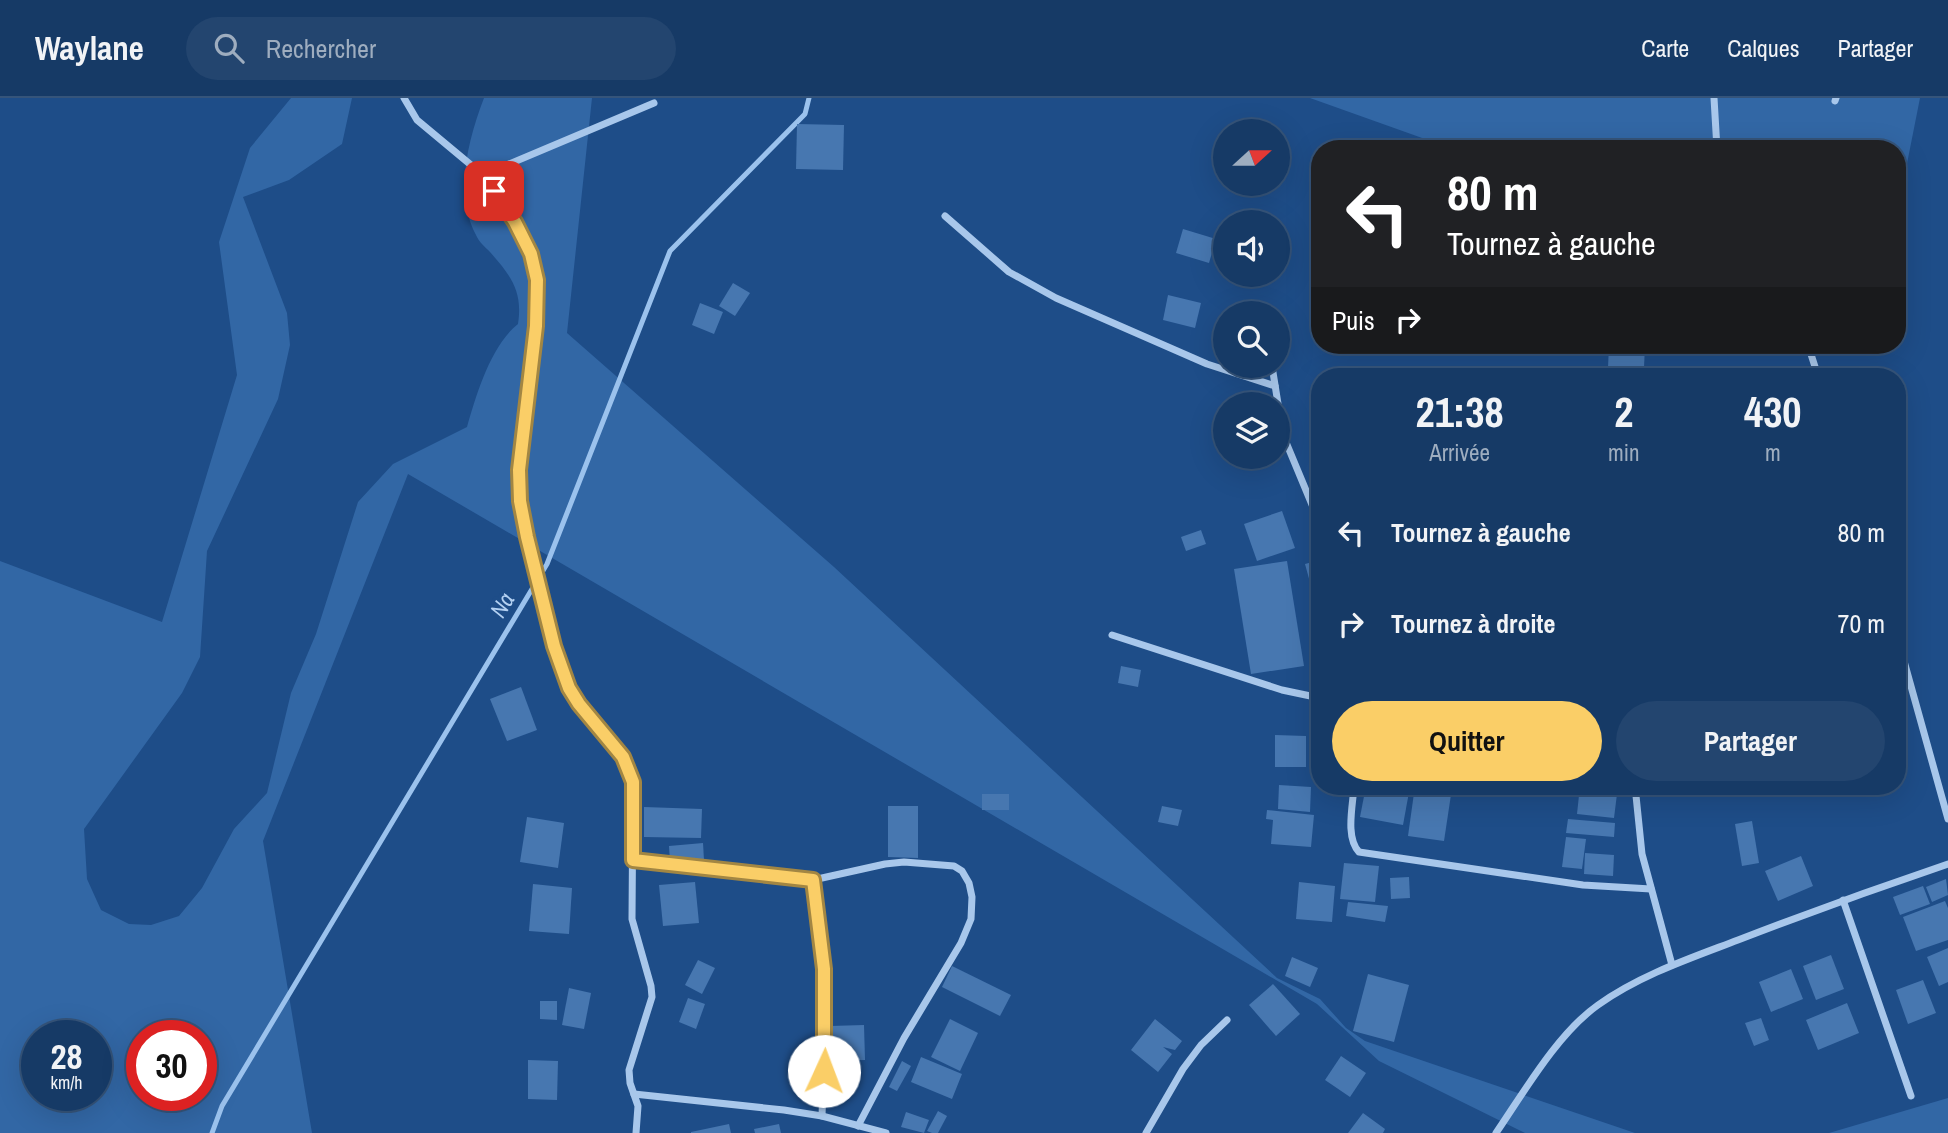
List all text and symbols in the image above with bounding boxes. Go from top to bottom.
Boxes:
search box [186,17,676,80]
text: Waylane [35,26,144,70]
icon: search [210,29,248,67]
text: Rechercher [266,31,376,66]
text: Carte [1641,32,1689,64]
text: Calques [1727,32,1800,64]
text: Partager [1838,32,1913,64]
north arrow [1213,119,1290,196]
map controls [1213,119,1290,469]
text: 80 m [1447,159,1539,225]
pin [464,161,524,221]
icon: left [1332,168,1423,259]
icon: arrive [475,172,513,210]
button: sound [1213,210,1290,287]
text: Tournez à gauche [1447,222,1656,265]
button: search [1213,301,1290,378]
icon: right [1389,301,1427,339]
text: Puis [1332,303,1375,338]
text: 21:38 [1416,384,1504,440]
text: 2 [1614,384,1633,440]
text: 430 [1744,384,1802,440]
button: layers [1213,392,1290,469]
text: Arrivée [1429,437,1490,468]
text: min [1608,437,1640,468]
text: m [1765,437,1781,468]
icon: left [1332,514,1370,552]
text: Tournez à gauche [1391,515,1571,550]
text: 80 m [1838,515,1885,550]
water label: Na [482,586,521,623]
icon: right [1332,605,1370,643]
text: Tournez à droite [1391,606,1555,641]
text: 70 m [1838,606,1885,641]
button: Quitter [1332,701,1602,781]
button: Partager [1616,701,1885,781]
speed limit sign: 30 [126,1020,217,1111]
text: 28 [51,1033,82,1080]
position arrow [787,1034,861,1108]
text: km/h [51,1070,83,1095]

